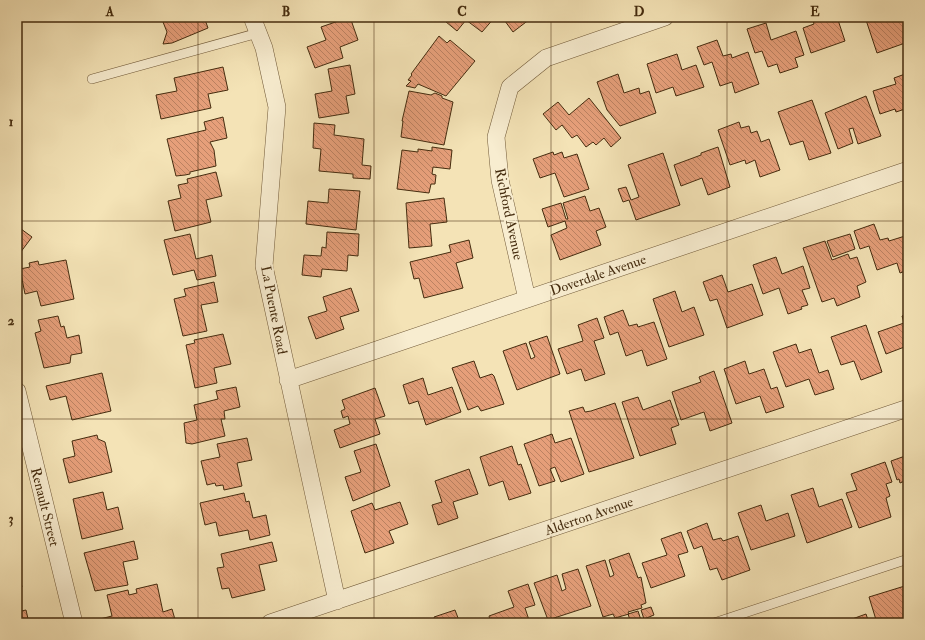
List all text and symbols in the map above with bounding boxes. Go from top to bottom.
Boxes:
text: A [105,4,115,20]
text: B [282,4,290,20]
text: C [457,4,467,20]
text: D [634,4,645,20]
text: E [810,4,820,20]
text: 1 [9,114,14,130]
street label: Richford Avenue [491,167,527,262]
street label: Doverdale Avenue [548,251,648,299]
street label: La Puente Road [257,264,291,356]
text: 2 [8,313,15,329]
street label: Renault Street [27,466,63,549]
street label: Alderton Avenue [542,493,636,539]
text: 3 [9,511,14,527]

